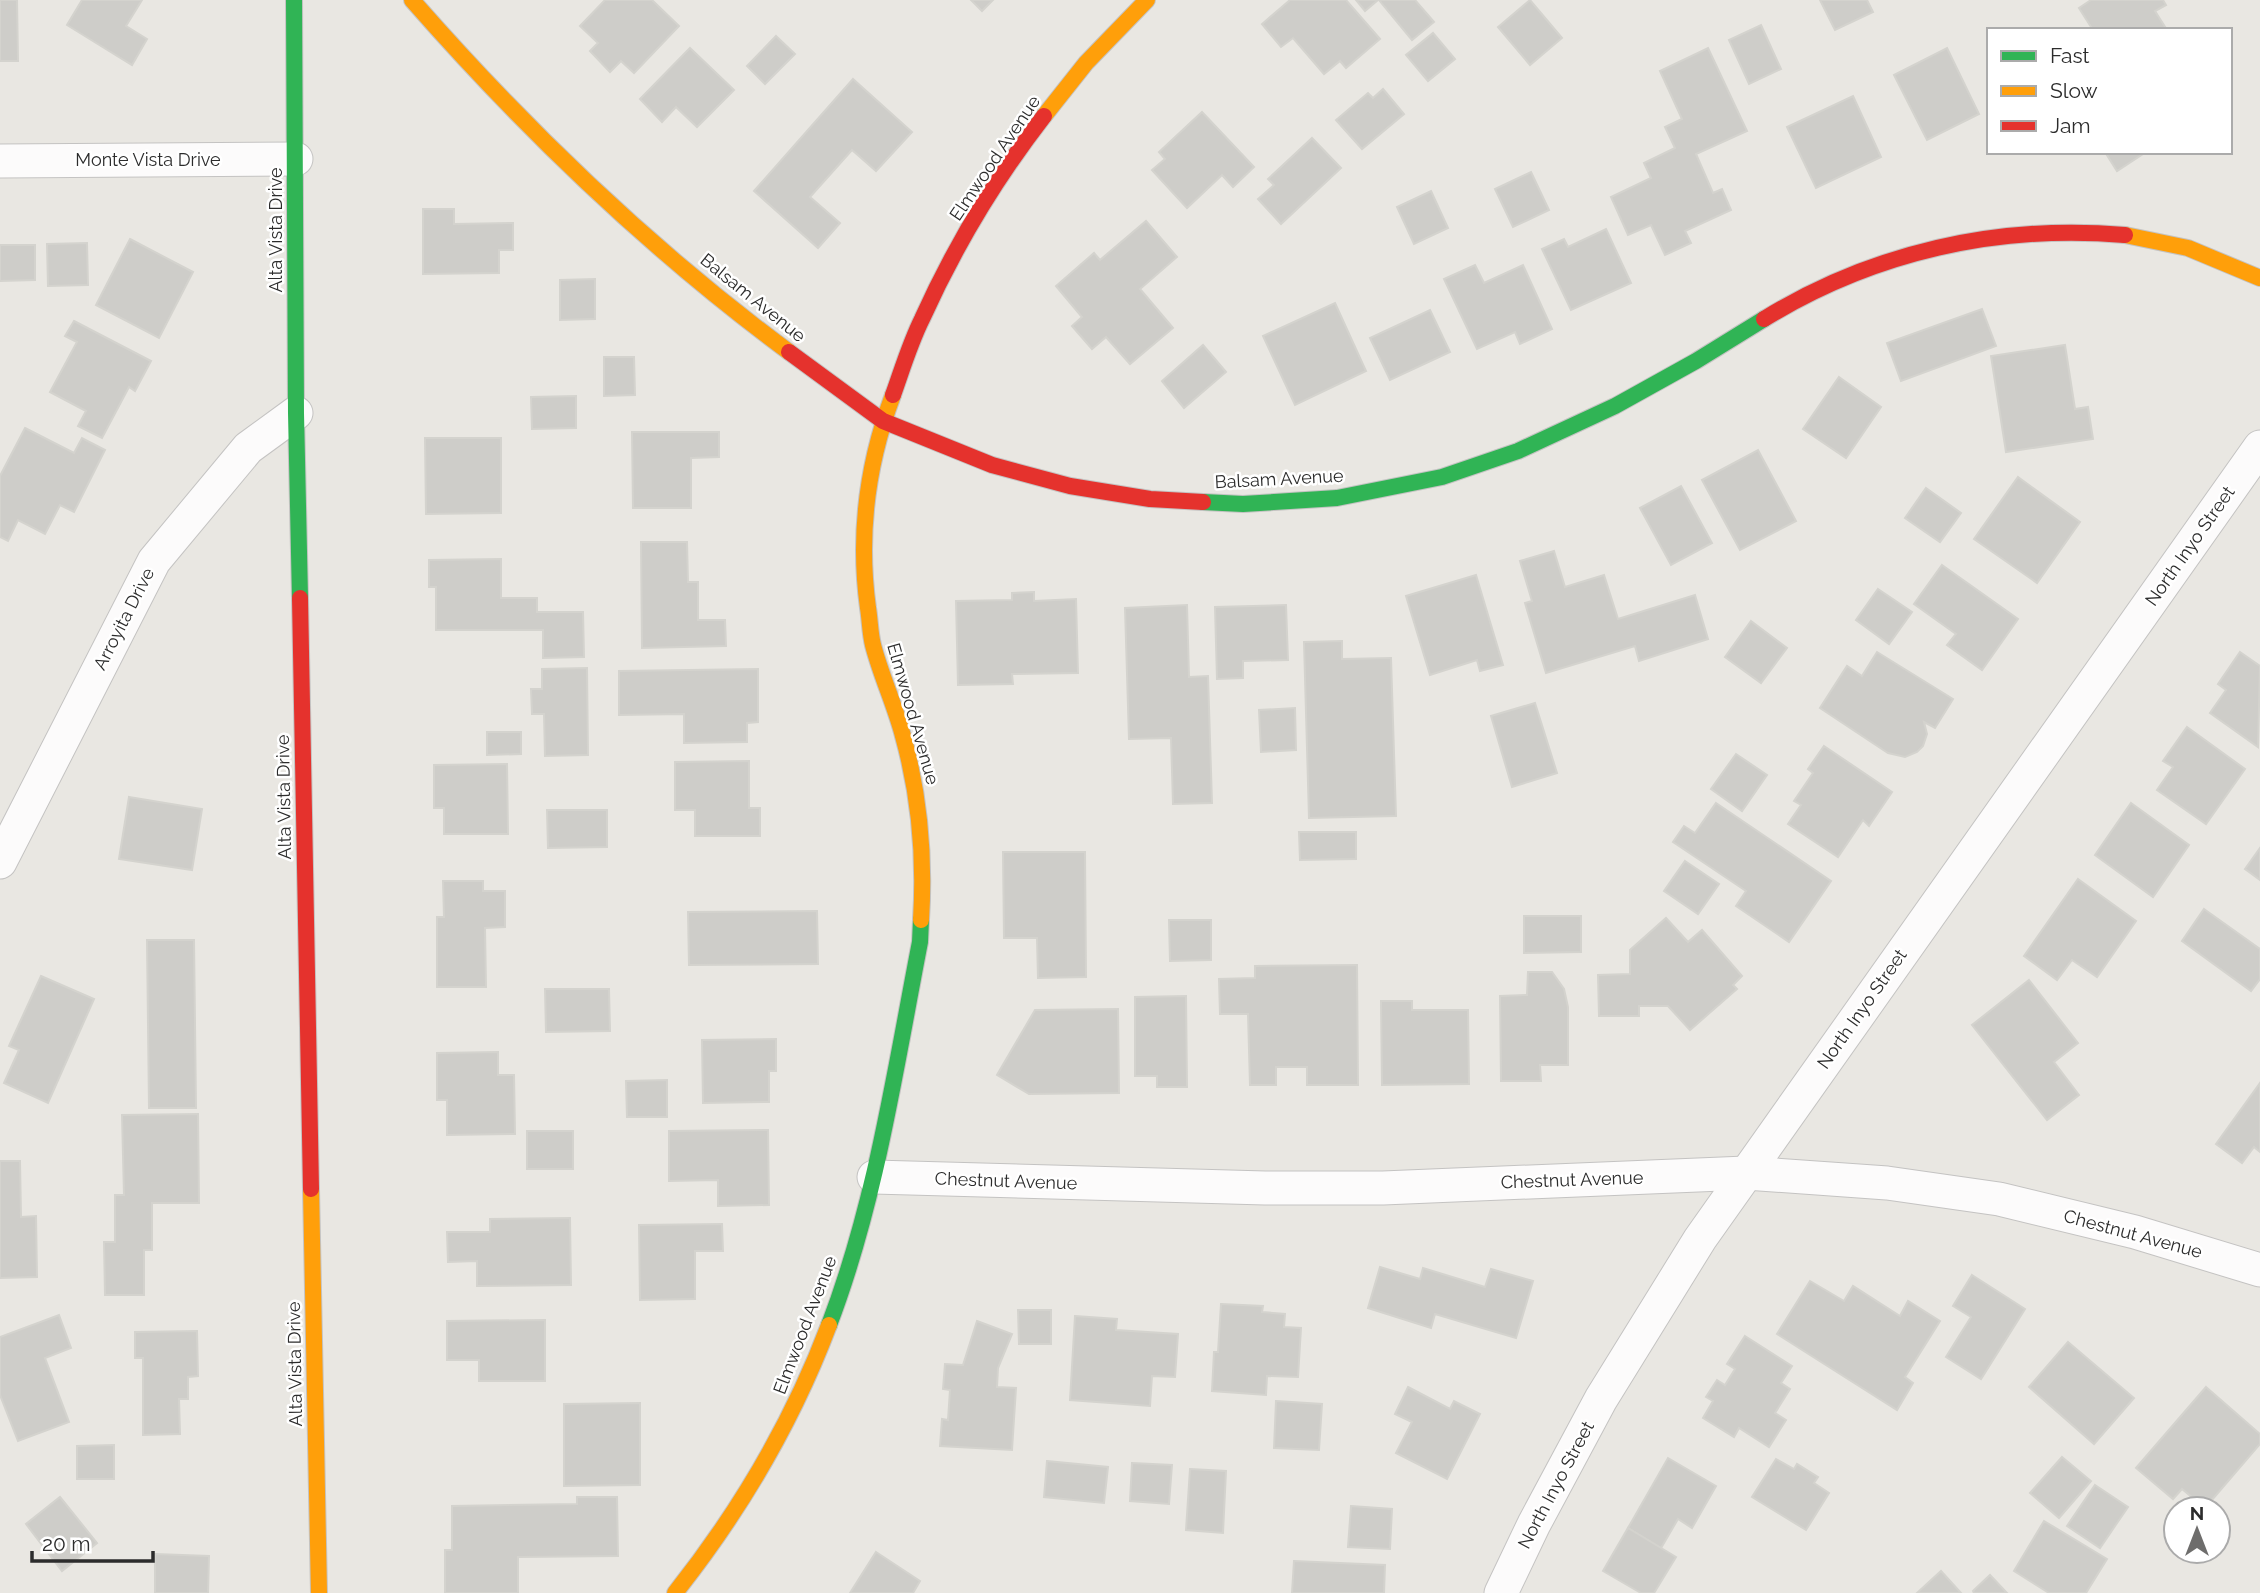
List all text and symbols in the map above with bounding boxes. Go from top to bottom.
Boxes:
legend [1987,28,2232,154]
text: Fast [2050,43,2090,68]
text: Slow [2050,78,2098,103]
street label: Elmwood Avenue [945,91,1044,224]
text: Jam [2050,113,2091,138]
street label: Monte Vista Drive [75,149,221,170]
street label: Alta Vista Drive [265,167,286,293]
street label: Balsam Avenue [697,249,810,347]
street label: Balsam Avenue [1214,465,1344,492]
street label: North Inyo Street [2140,482,2239,610]
street label: Arroyita Drive [89,564,159,673]
street label: Elmwood Avenue [883,641,944,787]
street label: Alta Vista Drive [272,734,295,860]
street label: North Inyo Street [1812,945,1911,1073]
street label: Chestnut Avenue [1500,1167,1644,1192]
street label: Chestnut Avenue [934,1168,1078,1193]
street label: Chestnut Avenue [2062,1205,2205,1262]
street label: Elmwood Avenue [769,1252,841,1397]
street label: Alta Vista Drive [283,1301,306,1427]
street label: North Inyo Street [1513,1417,1598,1552]
north arrow [2162,1495,2232,1565]
text: N [2190,1502,2204,1524]
scale bar [32,1520,152,1564]
text: 20 m [42,1531,90,1556]

